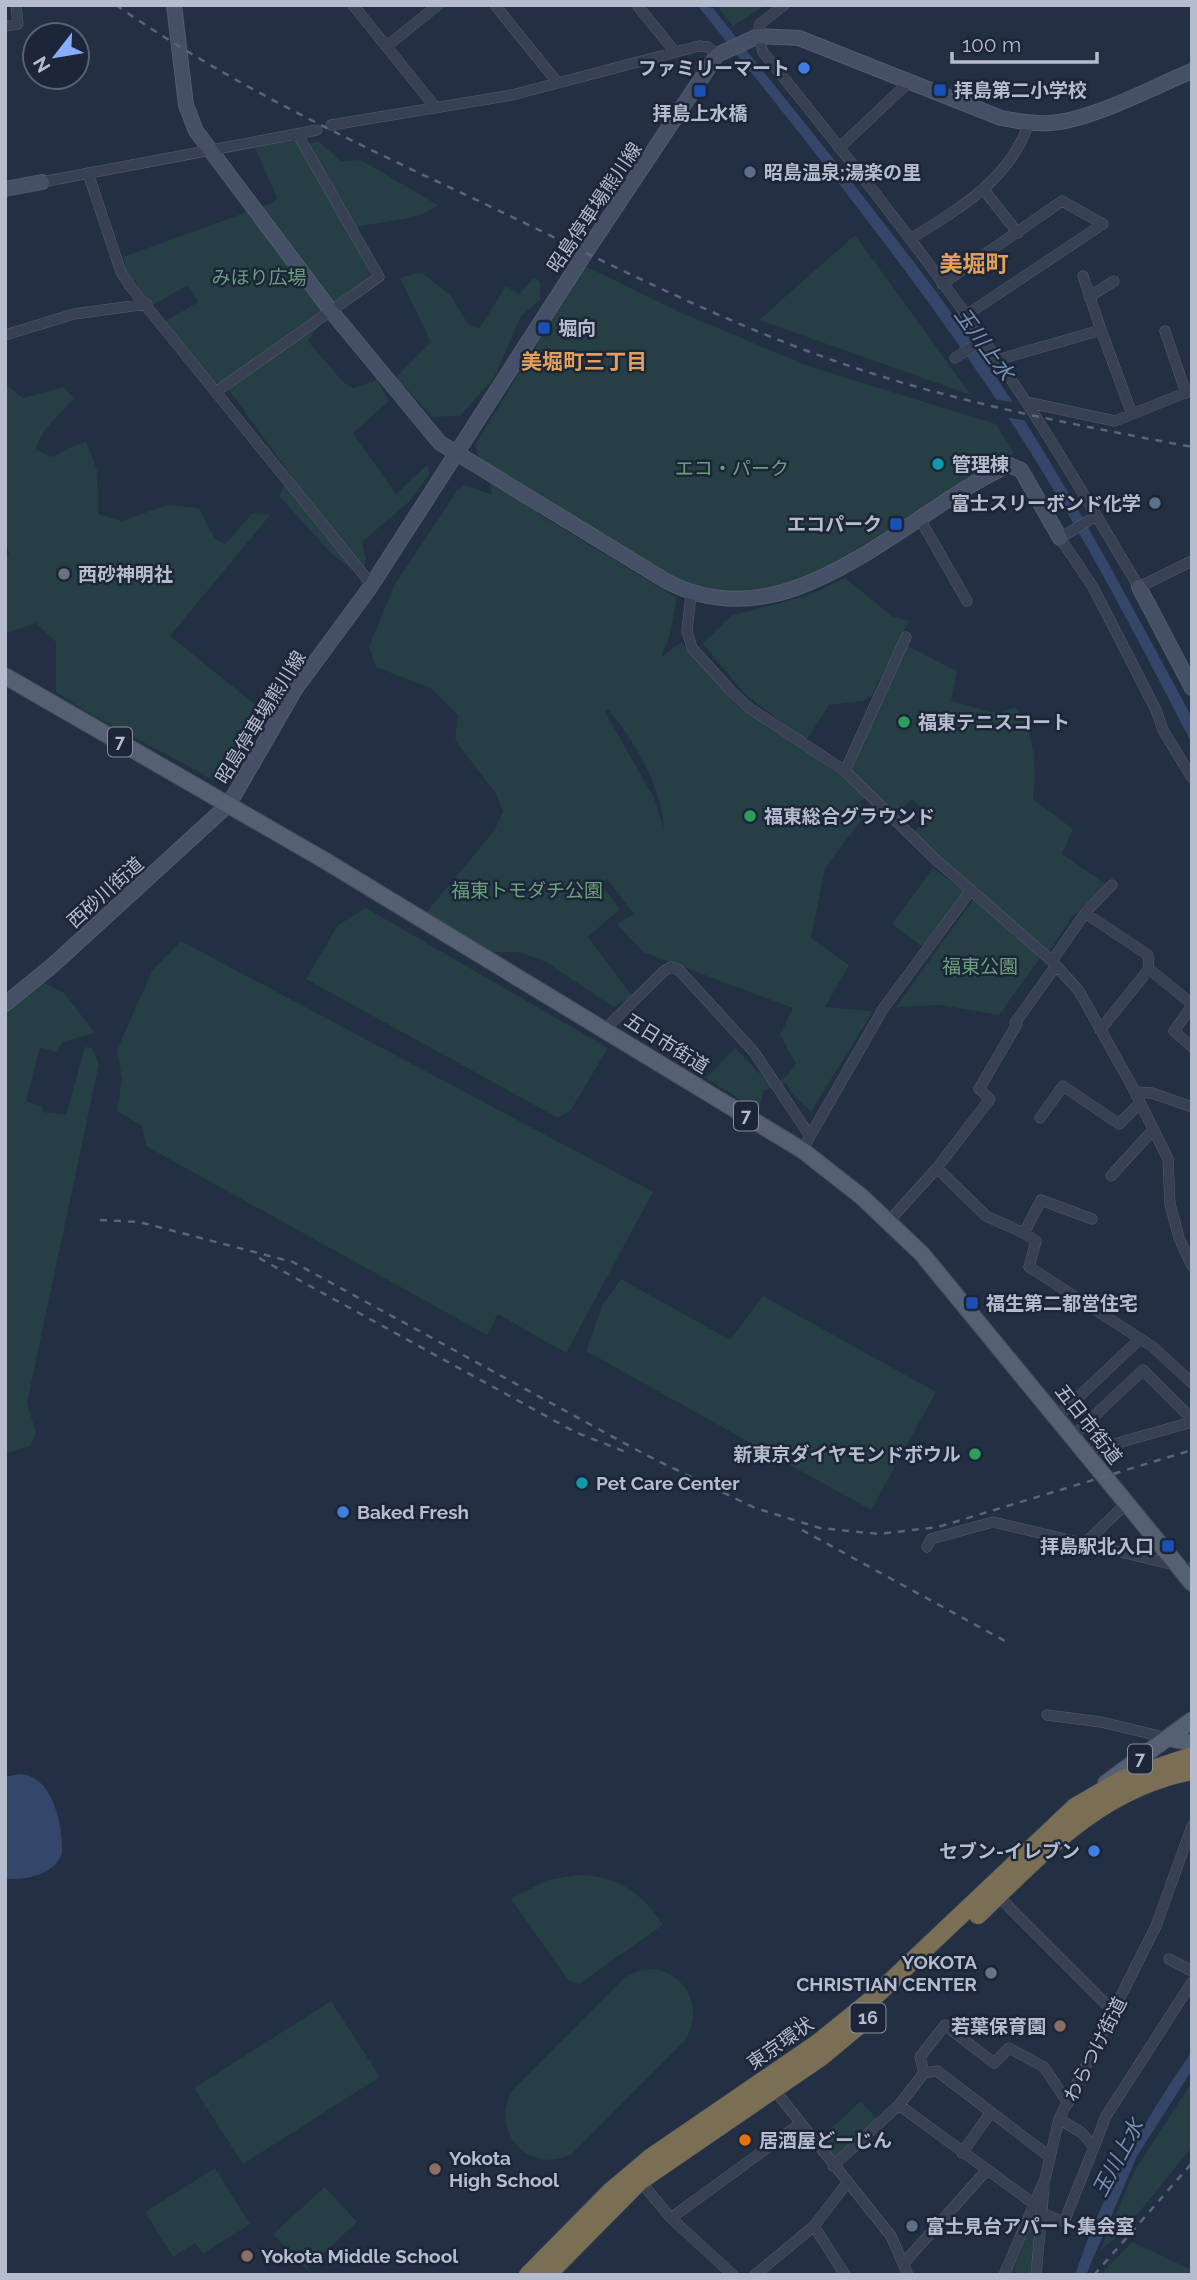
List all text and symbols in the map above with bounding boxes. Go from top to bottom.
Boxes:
north arrow [21,21,91,91]
scale bar [952,21,1097,65]
text: 100 m [962,32,1021,57]
text: N [28,53,55,77]
place label: ファミリーマート [638,57,790,79]
marker: ファミリーマート [796,60,812,76]
place label: 拝島第二小学校 [954,79,1087,101]
marker: 拝島第二小学校 [932,82,948,98]
marker: 拝島上水橋 [692,83,708,99]
place label: 拝島上水橋 [652,102,748,124]
street label: 昭島停車場熊川線 [542,138,646,276]
place label: 昭島温泉;湯楽の里 [764,161,921,183]
marker: 昭島温泉;湯楽の里 [742,164,758,180]
district label: 美堀町 [940,250,1009,277]
park label: みほり広場 [211,266,307,288]
water label: 玉川上水 [950,302,1020,387]
place label: 堀向 [558,317,596,339]
marker: 堀向 [536,320,552,336]
district label: 美堀町三丁目 [521,349,647,374]
place label: 管理棟 [952,453,1009,475]
marker: 管理棟 [930,456,946,472]
park label: エコ・パーク [675,457,789,479]
place label: 富士スリーボンド化学 [951,492,1141,514]
marker: 富士スリーボンド化学 [1147,495,1163,511]
place label: エコパーク [787,513,882,535]
marker: エコパーク [888,516,904,532]
place label: 西砂神明社 [78,563,173,585]
marker: 西砂神明社 [56,566,72,582]
street label: 昭島停車場熊川線 [210,647,310,787]
place label: 福東テニスコート [918,711,1070,733]
marker: 福東テニスコート [896,714,912,730]
road number: 7 [108,728,132,756]
place label: 福東総合グラウンド [764,805,935,827]
marker: 福東総合グラウンド [742,808,758,824]
street label: 西砂川街道 [62,852,148,932]
park label: 福東トモダチ公園 [451,879,603,901]
park label: 福東公園 [942,955,1018,977]
street label: 五日市街道 [621,1008,713,1078]
road number: 7 [734,1101,758,1130]
place label: 福生第二都営住宅 [986,1292,1138,1314]
marker: 福生第二都営住宅 [964,1295,980,1311]
street label: 五日市街道 [1051,1380,1127,1468]
place label: 新東京ダイヤモンドボウル [734,1443,961,1465]
marker: 新東京ダイヤモンドボウル [967,1446,983,1462]
place label: Pet Care Center [596,1472,740,1494]
marker: Pet Care Center [574,1475,590,1491]
place label: Baked Fresh [357,1501,469,1523]
marker: Baked Fresh [335,1504,351,1520]
place label: 拝島駅北入口 [1040,1535,1154,1557]
marker: 拝島駅北入口 [1160,1538,1176,1554]
road number: 7 [1128,1744,1152,1774]
place label: セブン-イレブン [939,1840,1080,1862]
marker: セブン-イレブン [1086,1843,1102,1859]
place label: YOKOTA CHRISTIAN CENTER [796,1951,977,1995]
marker: YOKOTA CHRISTIAN CENTER [983,1965,999,1981]
street label: わらつけ街道 [1059,1993,1131,2105]
road number: 16 [850,2004,886,2032]
street label: 東京環状 [743,2012,817,2074]
place label: 若葉保育園 [951,2015,1046,2037]
marker: 若葉保育園 [1052,2018,1068,2034]
water label: 玉川上水 [1087,2113,1149,2201]
place label: 居酒屋どーじん [759,2129,892,2151]
marker: 居酒屋どーじん [737,2132,753,2148]
place label: Yokota High School [449,2147,560,2191]
marker: Yokota High School [427,2161,443,2177]
place label: 富士見台アパート集会室 [926,2215,1135,2237]
marker: 富士見台アパート集会室 [904,2218,920,2234]
place label: Yokota Middle School [261,2245,459,2267]
marker: Yokota Middle School [239,2248,255,2264]

